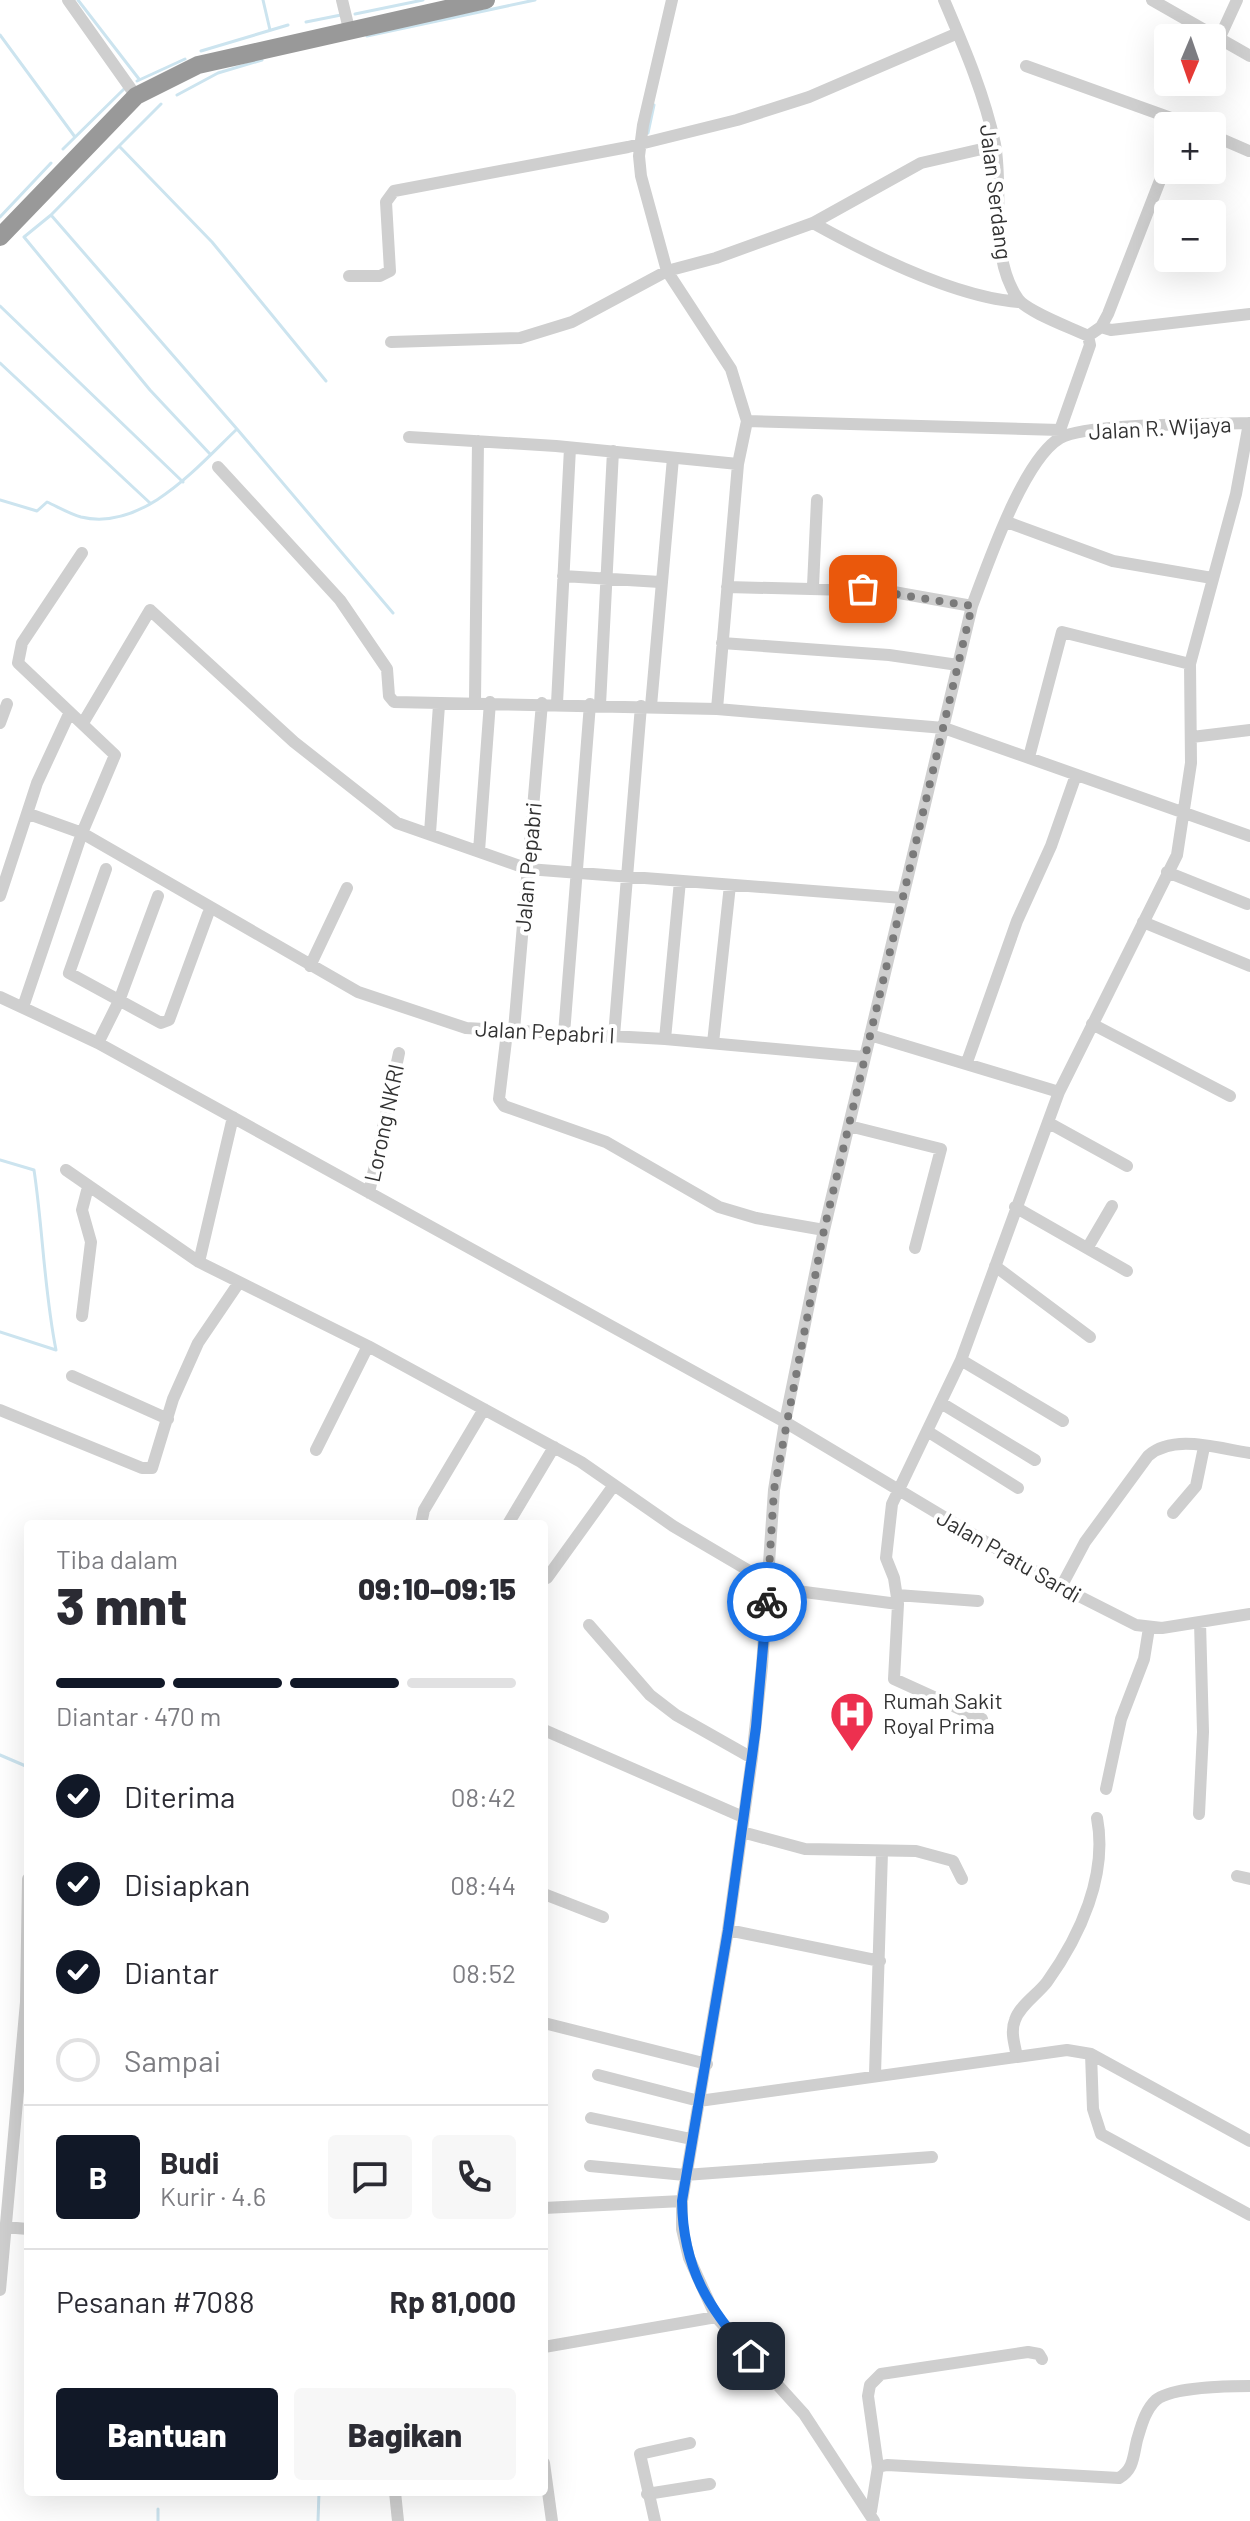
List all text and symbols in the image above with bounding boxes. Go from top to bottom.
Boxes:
north arrow [1154,24,1226,96]
map controls [1154,24,1226,272]
button: + [1154,112,1226,184]
street label: Jalan Serdang [976,123,1018,261]
button: − [1154,200,1226,272]
street label: Jalan R. Wijaya [1088,410,1232,444]
pin [829,555,897,623]
icon: bag [841,567,885,611]
street label: Jalan Pepabri [508,801,546,933]
street label: Jalan Pepabri I [474,1014,616,1048]
street label: Lorong NKRI [358,1061,408,1184]
street label: Jalan Pratu Sardi [933,1503,1086,1607]
text: Tiba dalam [56,1543,178,1574]
courier [727,1562,807,1642]
text: 09:10–09:15 [358,1570,516,1606]
text: 3 mnt [56,1573,187,1635]
icon: bike [745,1580,789,1624]
place label: Rumah Sakit Royal Prima [883,1687,1003,1738]
hospital icon: Rumah Sakit Royal Prima [828,1690,876,1753]
text: Diantar · 470 m [56,1700,221,1731]
icon: check [56,1774,100,1818]
text: Diterima [124,1778,235,1814]
text: 08:42 [451,1781,516,1812]
icon: check [56,1862,100,1906]
text: Disiapkan [124,1866,250,1902]
text: 08:44 [450,1869,516,1900]
icon: check [56,1950,100,1994]
text: Diantar [124,1954,219,1990]
text: 08:52 [452,1957,516,1988]
text: Sampai [124,2042,221,2078]
button: chat [328,2135,412,2219]
button: phone [432,2135,516,2219]
text: Budi [160,2144,219,2180]
text: B [89,2159,107,2195]
text: Kurir · 4.6 [160,2180,266,2211]
text: Pesanan #7088 [56,2283,255,2319]
text: Rp 81,000 [390,2283,516,2319]
pin [717,2322,785,2390]
icon: home [729,2334,773,2378]
button: Bantuan [56,2388,278,2480]
button: Bagikan [294,2388,516,2480]

